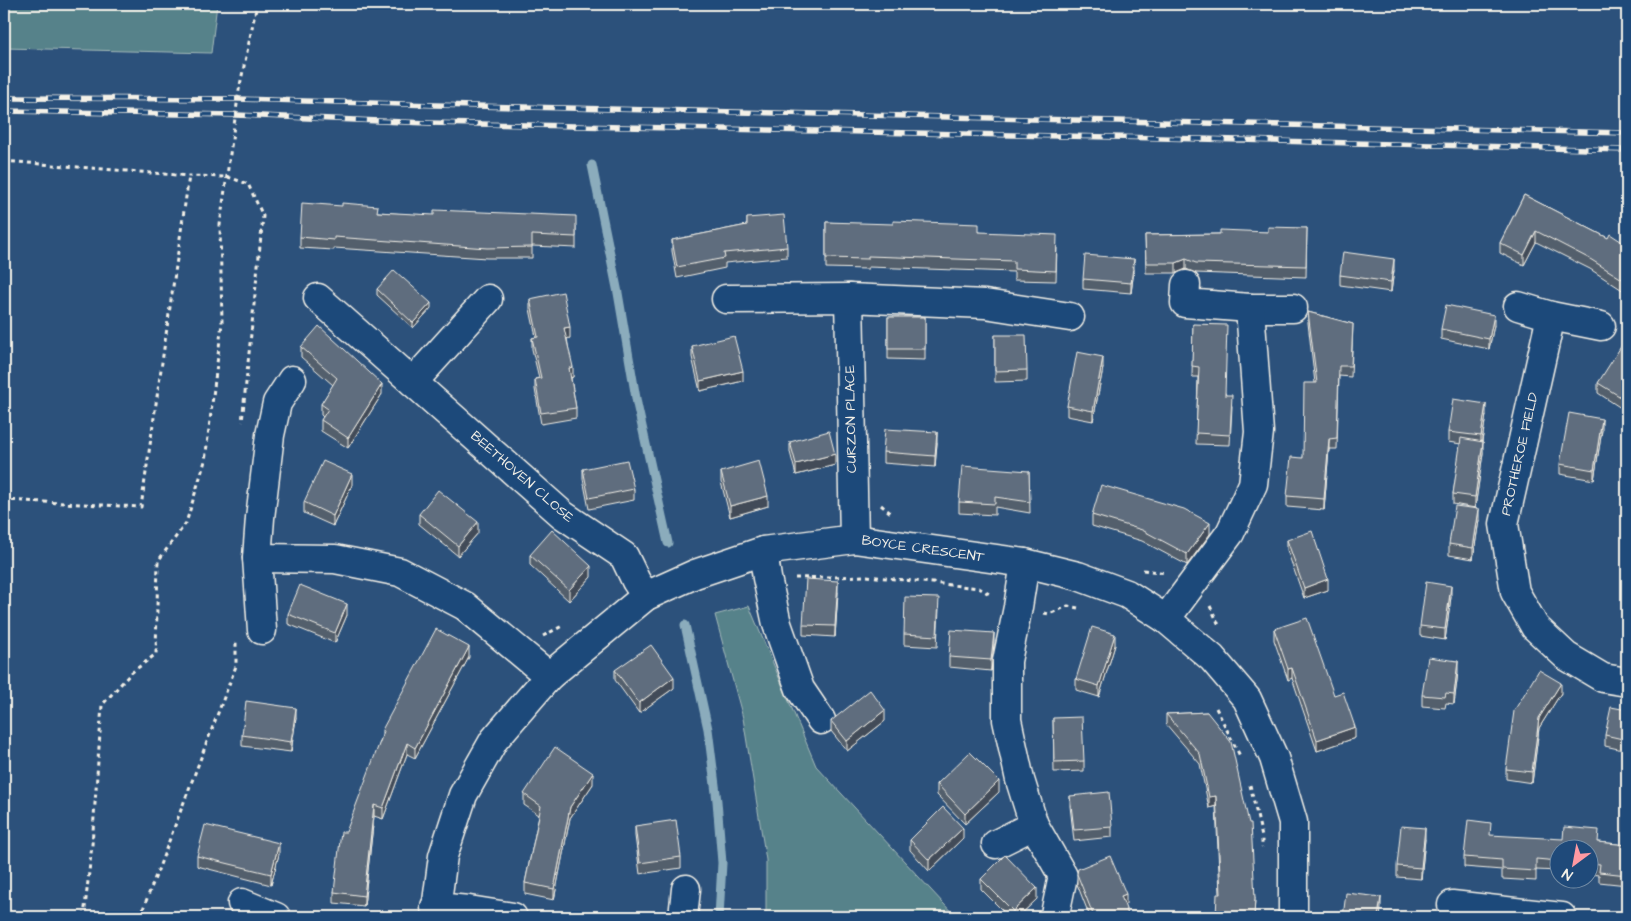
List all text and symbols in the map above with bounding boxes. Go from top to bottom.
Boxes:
street label: CURZON PLACE [840,364,862,473]
street label: PROTHEROE FIELD [1496,390,1544,518]
street label: BEETHOVEN CLOSE [466,427,578,528]
street label: BOYCE CRESCENT [860,531,986,568]
north arrow [1548,838,1598,888]
text: N [1558,863,1577,885]

